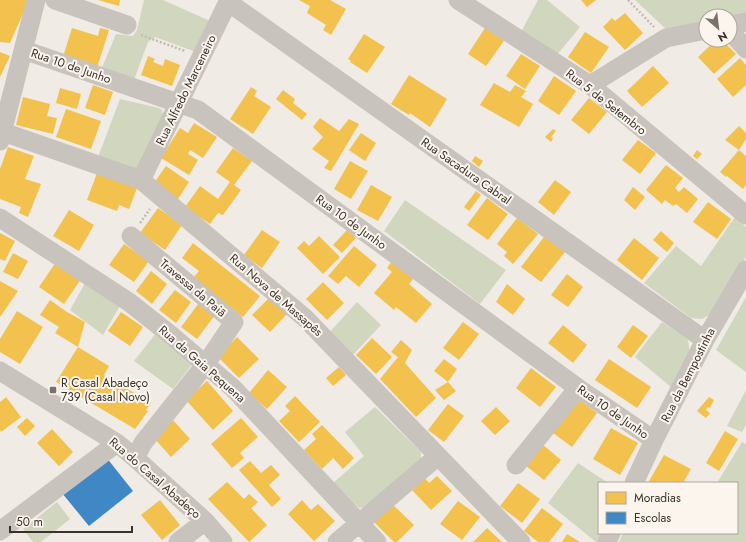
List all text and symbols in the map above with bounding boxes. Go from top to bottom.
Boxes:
north arrow [698,8,738,48]
text: N [715,28,730,46]
street label: Rua Alfredo Marceneiro [151,31,221,148]
street label: Rua 10 de Junho [29,44,114,88]
street label: Rua 5 de Setembro [562,65,650,139]
street label: Rua Sacadura Cabral [417,133,515,209]
street label: Rua 10 de Junho [312,190,390,254]
street label: Rua Nova de Massapês [226,249,327,341]
street label: Travessa da Paiã [156,255,230,321]
street label: Rua da Gaia Pequena [155,321,250,407]
street label: Rua da Bempostinha [656,325,720,425]
place label: R Casal Abadeço 739 (Casal Novo) [61,374,150,406]
street label: Rua 10 de Junho [574,381,653,444]
marker: R Casal Abadeço 739 (Casal Novo) [48,385,58,395]
street label: Rua do Casal Abadeço [105,433,205,523]
legend [598,482,738,534]
text: Moradias [634,489,681,507]
scale bar [10,508,132,534]
text: Escolas [634,509,671,527]
text: 50 m [16,513,43,531]

